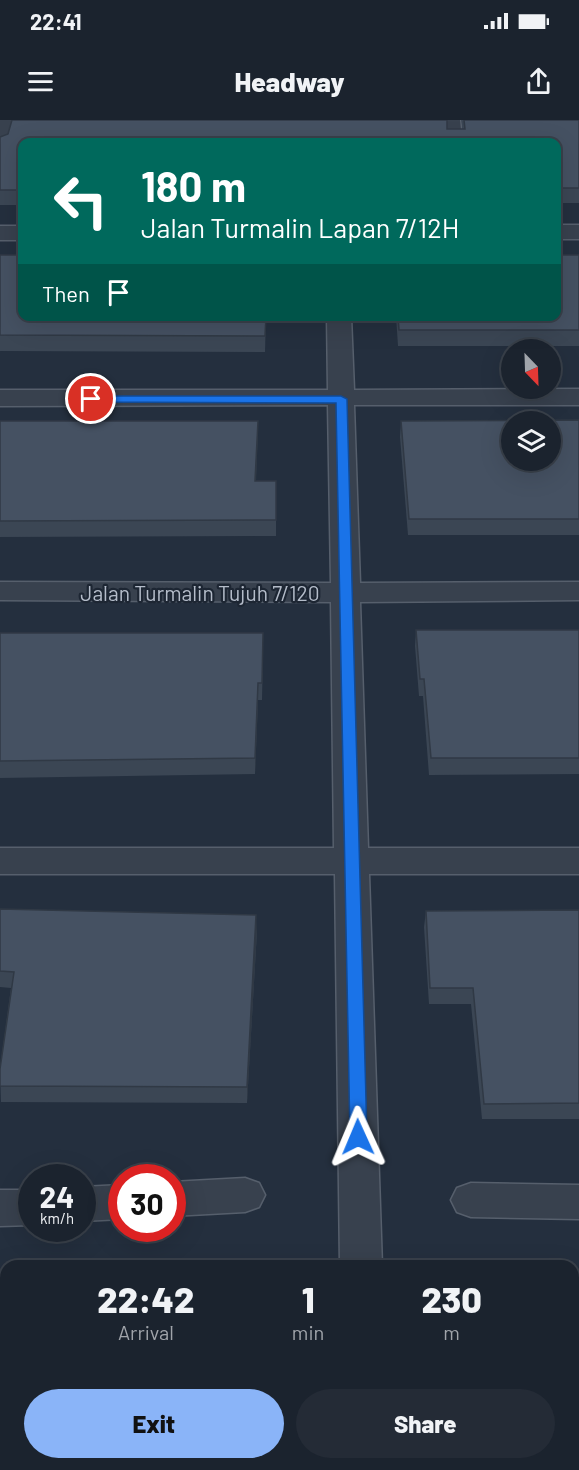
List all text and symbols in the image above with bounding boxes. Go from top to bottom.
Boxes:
text: 22:41 [30,8,82,34]
icon: menu [24,65,57,98]
text: Headway [234,65,345,97]
icon: share [522,65,555,98]
text: 180 m [141,160,246,210]
icon: left [42,162,120,240]
text: Jalan Turmalin Lapan 7/12H [141,211,459,243]
icon: arrive [102,276,135,309]
text: Then [42,280,90,306]
north arrow [501,339,561,399]
map controls [501,339,561,471]
pin [65,373,116,424]
icon: arrive [74,382,107,415]
button: layers [501,411,561,471]
street label: Jalan Turmalin Tujuh 7/120 [80,580,320,605]
position arrow [326,1105,390,1169]
speed limit sign: 30 [108,1164,186,1242]
text: 24 [40,1178,74,1214]
text: km/h [40,1209,74,1227]
text: 22:42 [97,1277,195,1320]
text: 1 [302,1277,314,1320]
text: 230 [422,1277,482,1320]
text: Arrival [118,1320,174,1344]
text: min [292,1320,324,1344]
text: m [443,1320,460,1344]
button: Exit [24,1389,284,1458]
button: Share [296,1389,555,1458]

